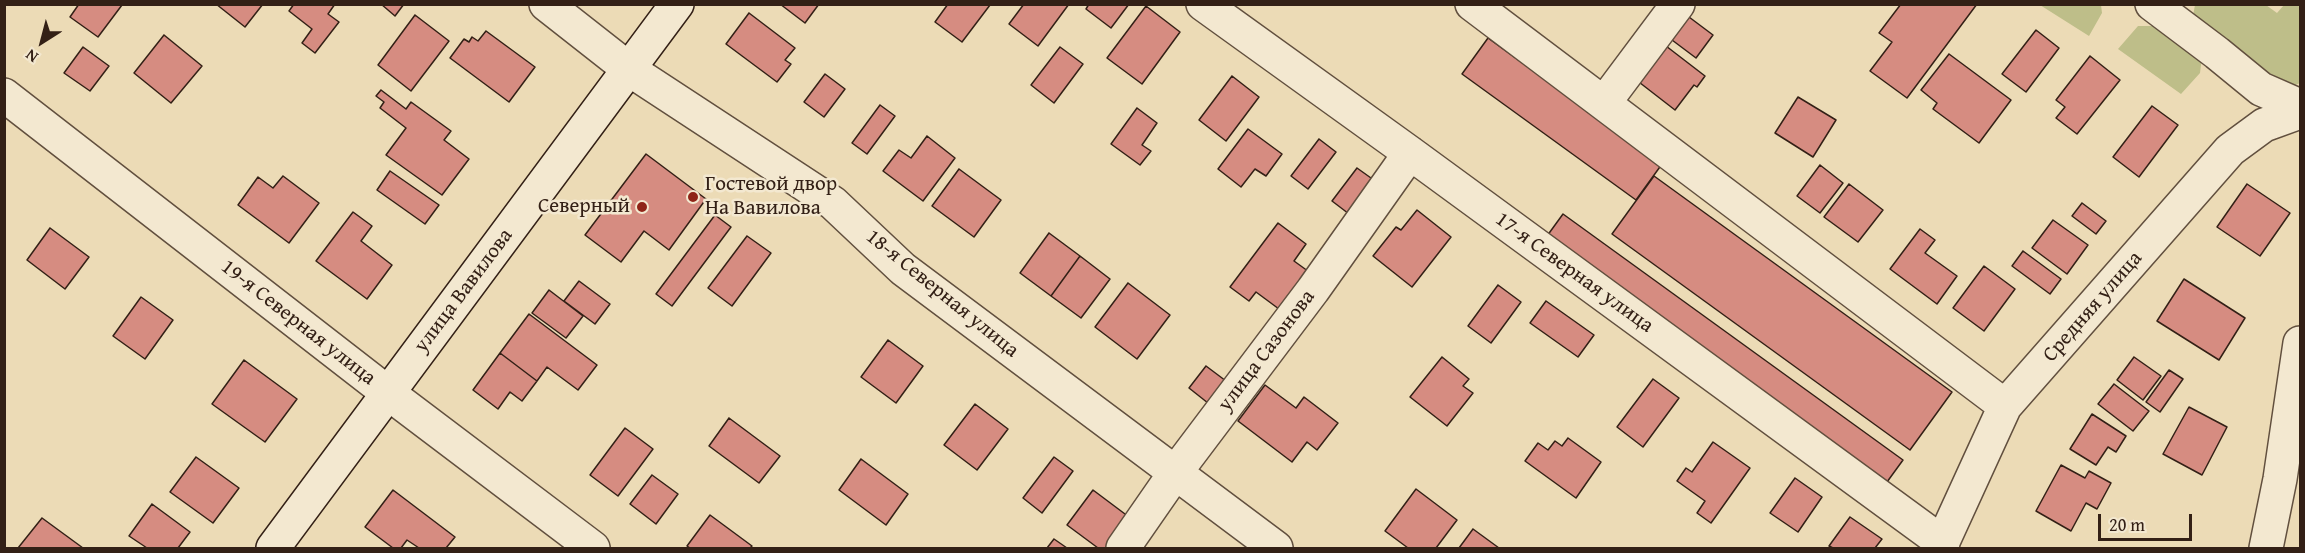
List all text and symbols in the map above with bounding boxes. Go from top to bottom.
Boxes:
north arrow [12,12,72,72]
text: N [20,44,43,69]
place label: Гостевой двор На Вавилова [705,172,837,222]
marker: Гостевой двор На Вавилова [686,190,700,204]
place label: Северный [538,194,630,220]
marker: Северный [635,200,649,214]
street label: 17-я Северная улица [1490,207,1658,339]
street label: улица Вавилова [409,224,519,358]
street label: 18-я Северная улица [860,225,1024,363]
street label: Средняя улица [2038,246,2148,368]
street label: 19-я Северная улица [216,255,380,391]
street label: улица Сазонова [1213,285,1321,417]
scale bar [2101,502,2196,540]
text: 20 m [2109,511,2145,538]

